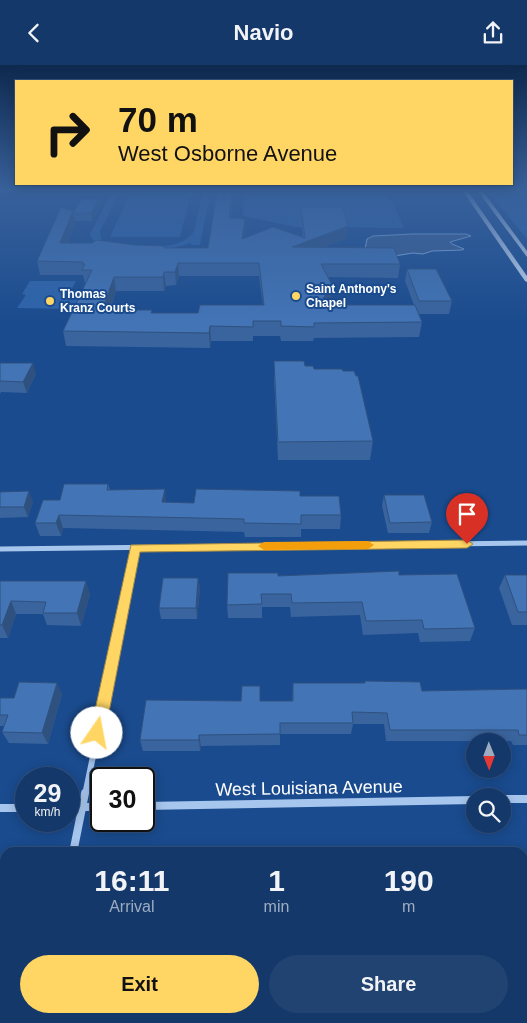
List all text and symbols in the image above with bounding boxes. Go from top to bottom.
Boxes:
icon: back [20,19,48,47]
icon: share [479,19,507,47]
text: Navio [234,20,293,45]
icon: right [35,100,100,165]
text: 70 m [118,100,198,139]
text: West Osborne Avenue [118,141,337,166]
place label: Saint Anthony's Chapel [306,282,397,310]
place label: Thomas Kranz Courts [60,287,136,315]
marker: Saint Anthony's Chapel [290,290,302,302]
marker: Thomas Kranz Courts [44,295,56,307]
pin [446,493,488,544]
icon: arrive [453,500,481,528]
position arrow [70,706,122,758]
north arrow [466,733,511,777]
map controls [466,733,511,833]
speed limit sign: 30 [90,767,155,832]
street label: West Louisiana Avenue [215,776,403,800]
text: 29 [34,779,61,807]
button: search [466,788,511,833]
text: km/h [34,805,61,819]
text: 16:11 [94,864,169,897]
text: 1 [268,864,285,897]
text: 190 [384,864,434,897]
text: Arrival [109,898,154,915]
text: min [264,898,289,915]
text: m [402,898,415,915]
button: Exit [20,955,259,1013]
button: Share [269,955,508,1013]

